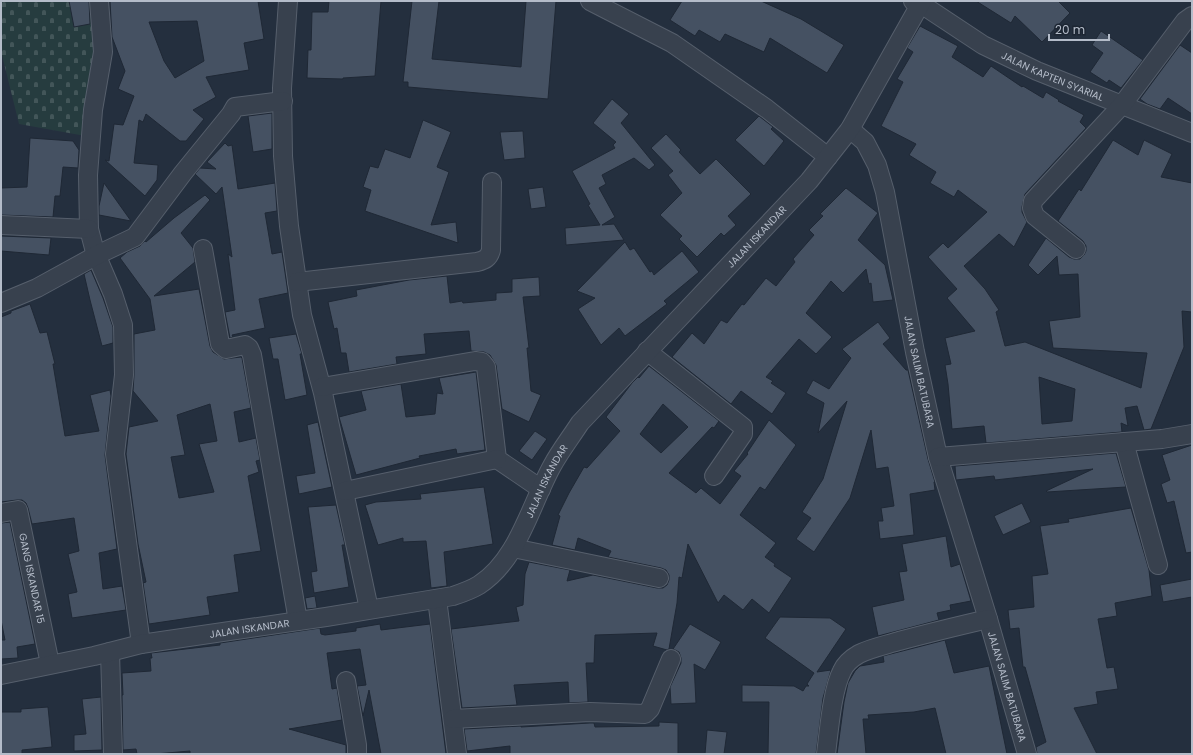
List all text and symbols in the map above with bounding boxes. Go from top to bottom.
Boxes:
scale bar [1049,16,1109,42]
text: 20 m [1055,21,1085,38]
street label: JALAN KAPTEN SYARIAL [999,47,1106,105]
street label: JALAN ISKANDAR [723,202,790,271]
street label: JALAN SALIM BATUBARA [901,314,939,429]
street label: JALAN ISKANDAR [522,441,571,520]
street label: GANG ISKANDAR 15 [15,532,49,625]
street label: JALAN ISKANDAR [208,615,291,641]
street label: JALAN SALIM BATUBARA [984,629,1031,744]

